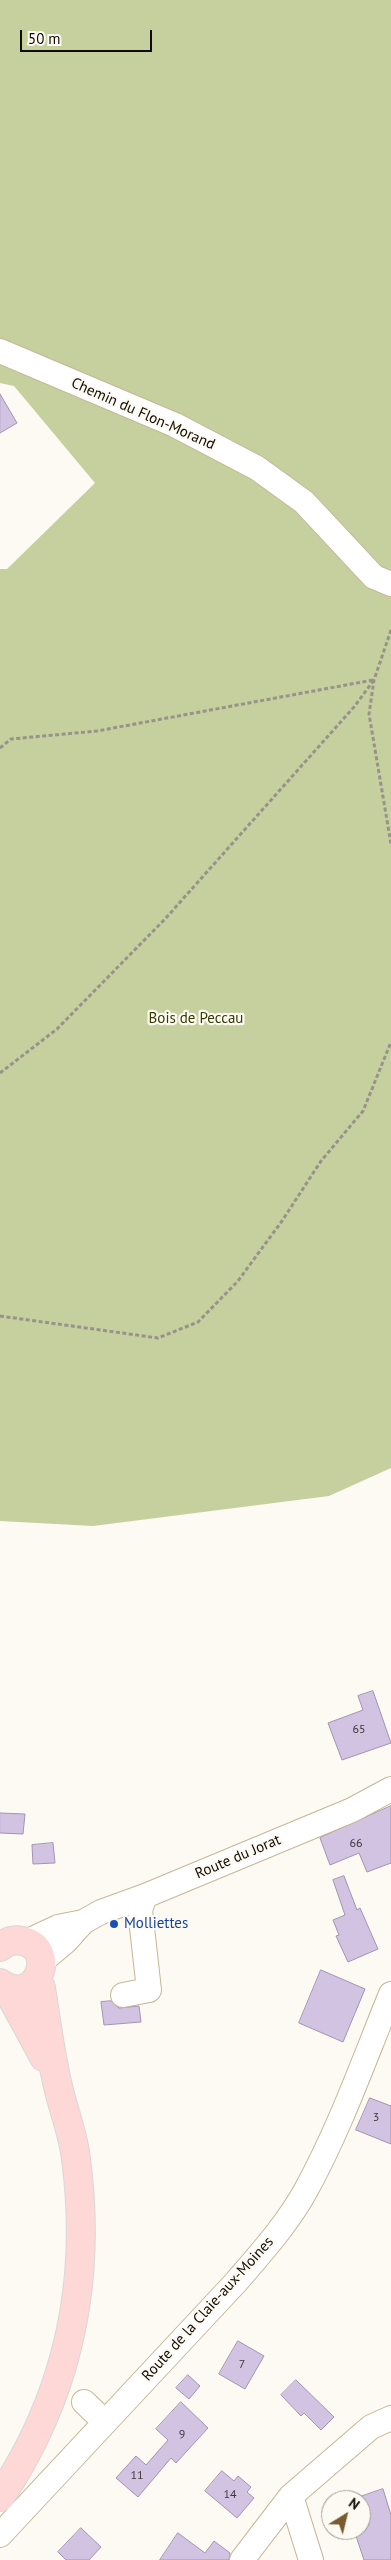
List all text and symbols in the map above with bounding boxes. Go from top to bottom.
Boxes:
scale bar [22,20,155,52]
text: 50 m [28,29,61,48]
street label: Chemin du Flon-Morand [68,374,218,454]
park label: Bois de Peccau [149,1010,243,1028]
house number: 65 [352,1723,366,1737]
street label: Route du Jorat [193,1831,283,1883]
house number: 66 [349,1837,363,1851]
place label: Molliettes [124,1915,188,1933]
marker: Molliettes [108,1918,120,1930]
house number: 3 [373,2111,379,2125]
street label: Route de la Claie-aux-Moines [138,2233,278,2385]
house number: 7 [239,2358,245,2372]
house number: 9 [179,2428,185,2442]
house number: 11 [130,2469,144,2483]
house number: 14 [223,2488,237,2502]
north arrow [321,2490,371,2540]
text: N [345,2494,363,2514]

